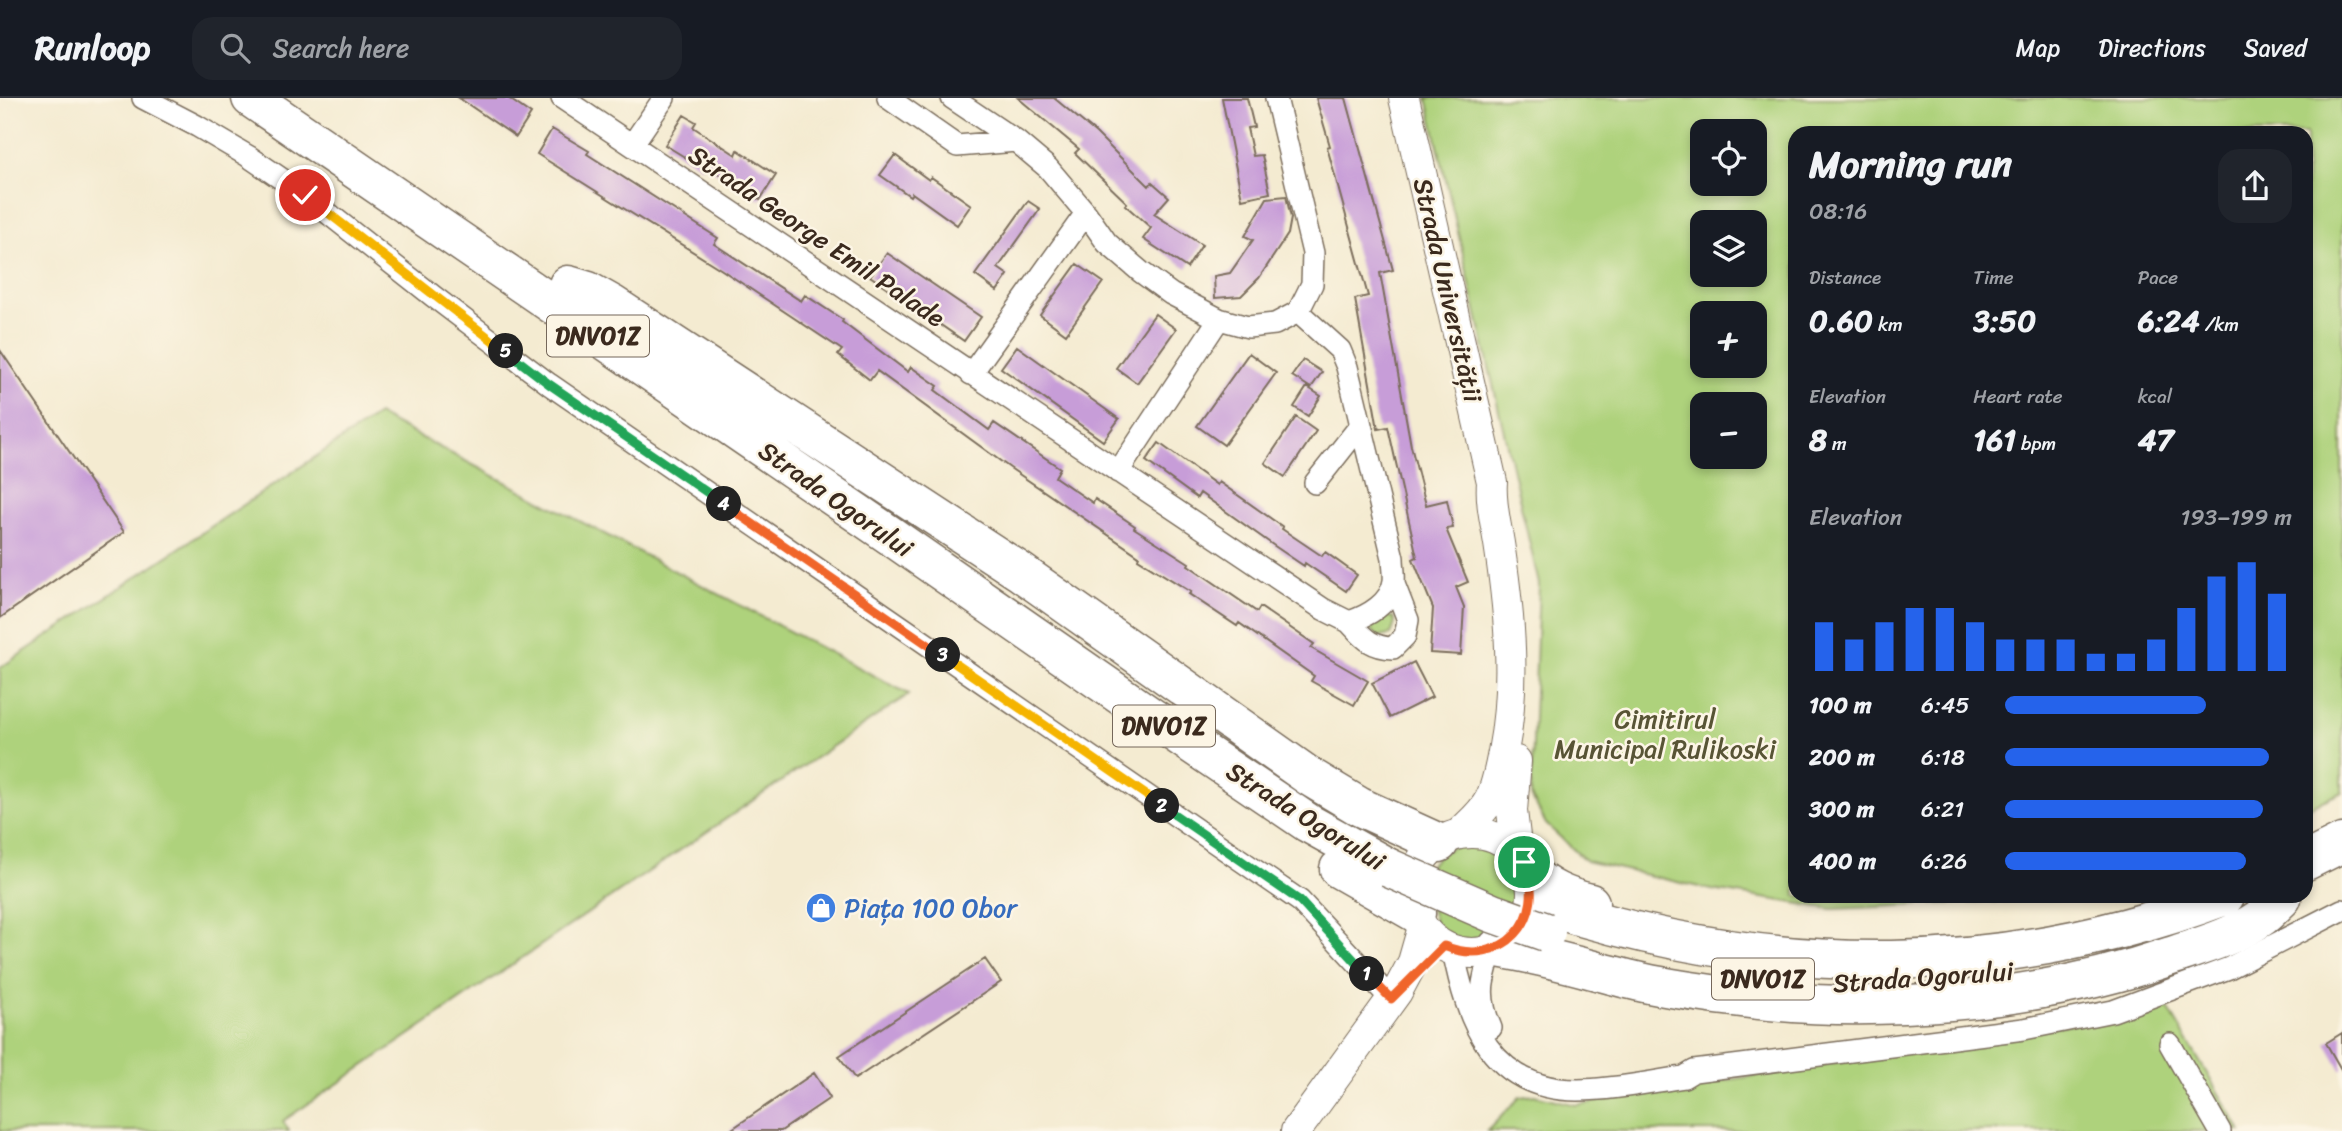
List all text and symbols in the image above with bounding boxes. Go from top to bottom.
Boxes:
search box [192,17,682,80]
text: Runloop [35,19,150,77]
text: Search here [272,25,409,71]
text: Map [2016,27,2060,69]
text: Directions [2098,27,2206,69]
text: Saved [2244,27,2307,69]
icon: search [216,29,254,67]
map controls [1690,119,1767,469]
button: locate [1690,119,1767,196]
text: Morning run [1809,131,2012,198]
street label: Strada George Emil Palade [679,132,955,340]
button: share [2218,149,2292,223]
pin [275,165,335,225]
street label: Strada Universității [1400,173,1496,407]
icon: check [286,176,324,214]
text: 08:16 [1809,191,1867,232]
button: layers [1690,210,1767,287]
text: Distance [1809,261,1881,294]
text: Time [1973,261,2014,294]
text: Pace [2138,261,2178,294]
text: 0.60 [1809,294,1873,348]
text: 3:50 [1973,294,2036,348]
text: 6:24 [2138,294,2200,348]
button: + [1690,301,1767,378]
text: km [1873,308,1903,341]
text: /km [2200,308,2239,341]
road number: DNVO1Z [547,316,649,356]
pin: 5 [489,334,524,368]
text: 5 [500,334,511,367]
text: Elevation [1809,380,1886,413]
text: Heart rate [1973,380,2063,413]
text: kcal [2138,380,2172,413]
button: − [1690,392,1767,469]
text: 8 [1809,413,1827,467]
text: 161 [1973,413,2016,467]
text: 47 [2138,413,2174,467]
text: m [1827,427,1847,460]
text: bpm [2016,427,2056,460]
street label: Strada Ogorului [749,428,924,570]
pin: 4 [706,486,742,522]
text: 4 [718,487,729,520]
text: Elevation [1809,497,1902,538]
text: 193–199 m [2181,497,2292,538]
pin: 3 [926,638,960,672]
text: 3 [937,638,948,671]
text: 100 m [1809,685,1872,726]
text: 6:45 [1921,685,1969,726]
park label: Cimitirul Municipal Rulikoski [1554,696,1777,772]
road number: DNVO1Z [1113,706,1215,746]
text: 200 m [1809,737,1875,778]
text: 6:18 [1921,737,1965,778]
street label: Strada Ogorului [1217,749,1396,884]
pin: 2 [1144,788,1180,824]
text: 2 [1156,789,1167,822]
text: 300 m [1809,789,1874,830]
text: 6:21 [1921,789,1964,830]
pin [1494,832,1554,892]
text: 400 m [1809,841,1876,882]
text: 6:26 [1921,841,1967,882]
icon: arrive [1505,843,1543,881]
place label: Piața 100 Obor [844,885,1018,931]
shop icon: Piața 100 Obor [804,891,838,925]
street label: Strada Ogorului [1831,948,2016,1006]
pin: 1 [1350,956,1384,992]
text: 1 [1362,957,1371,990]
road number: DNVO1Z [1712,958,1814,1000]

